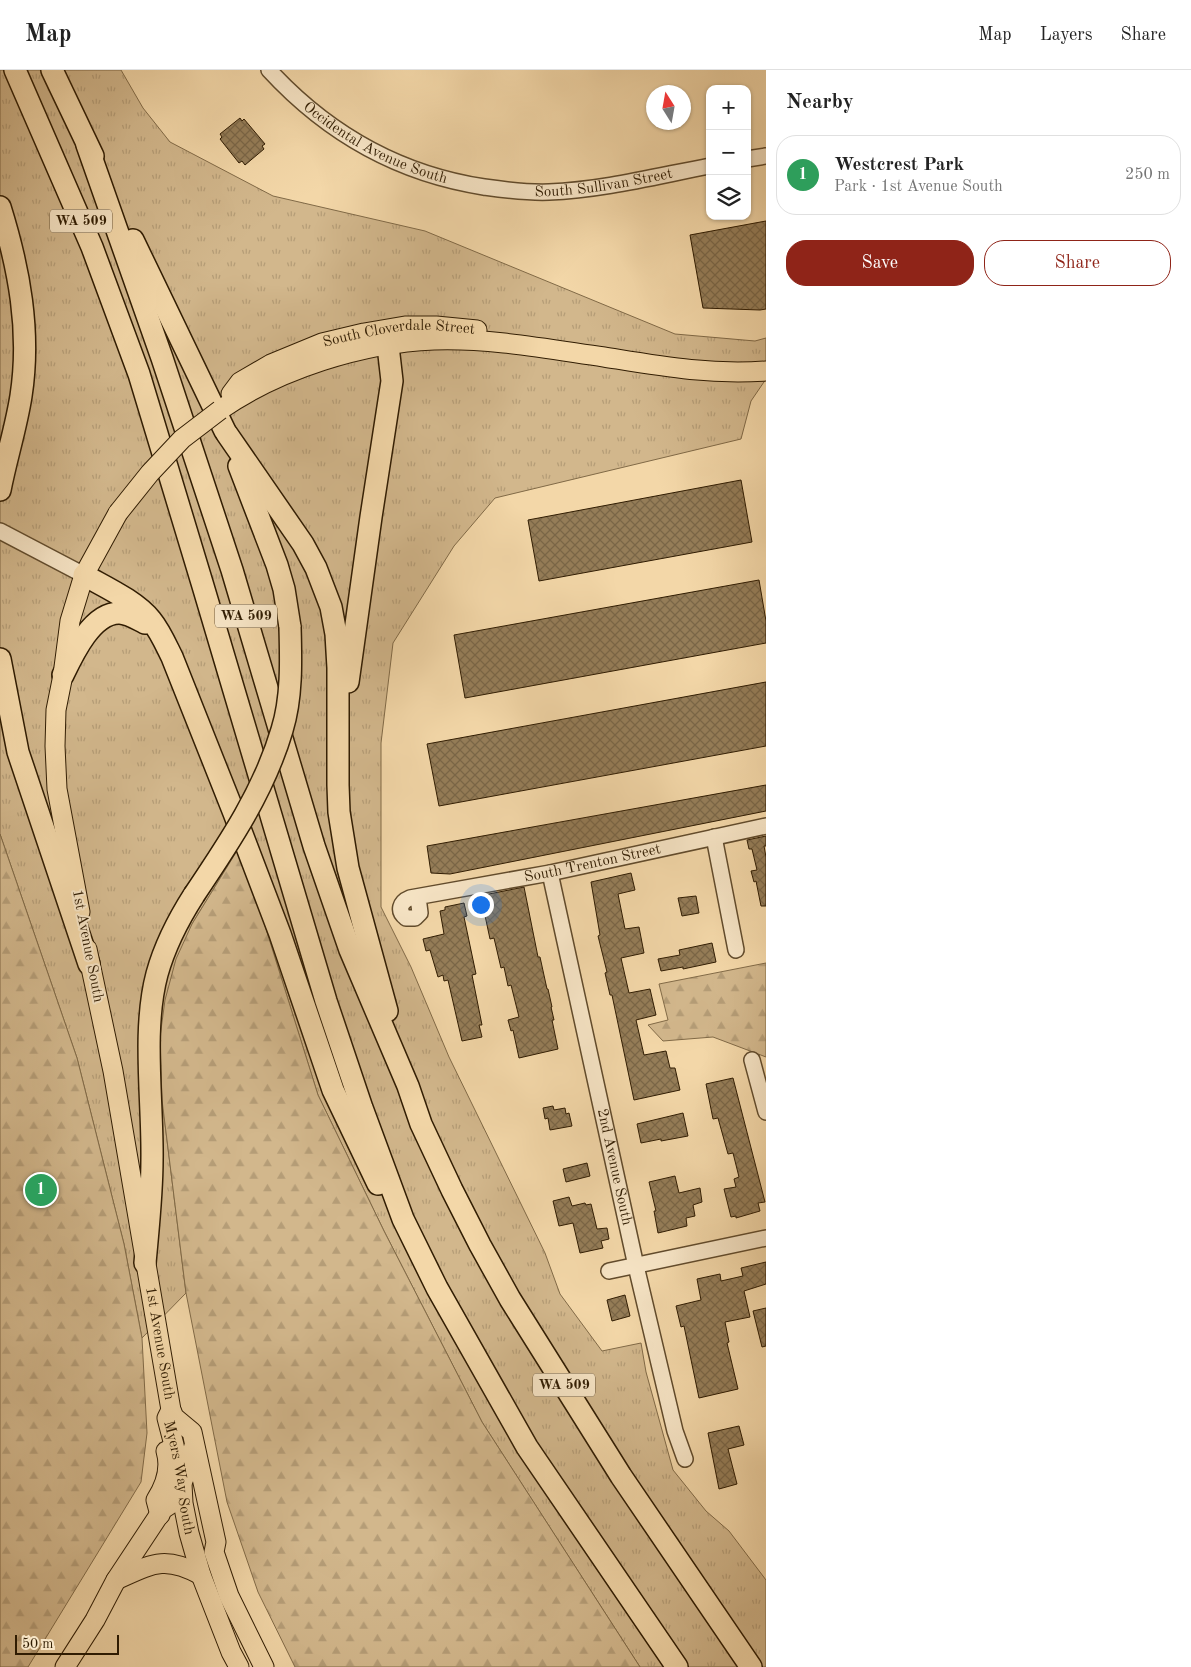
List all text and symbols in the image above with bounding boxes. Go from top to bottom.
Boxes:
text: Map [25,23,72,47]
text: Map [978,26,1012,44]
text: Layers [1040,26,1092,44]
text: Share [1120,26,1166,44]
north arrow [646,85,691,130]
map controls [706,85,751,220]
button: + [706,85,751,130]
text: Nearby [786,92,854,113]
street label: Occidental Avenue South [300,99,449,187]
button: − [706,130,751,175]
text: Westcrest Park [834,156,964,175]
street label: South Sullivan Street [535,166,674,200]
text: 1 [798,167,808,183]
text: 250 m [1125,167,1170,183]
button: layers [706,175,751,220]
text: Park · 1st Avenue South [834,179,1003,195]
road number: WA 509 [50,210,112,232]
button: Save [786,240,974,286]
button: Share [984,240,1171,286]
street label: South Cloverdale Street [321,318,476,350]
road number: WA 509 [215,604,277,628]
street label: South Trenton Street [523,842,662,885]
street label: 1st Avenue South [69,888,105,1004]
your location [468,892,494,918]
street label: 2nd Avenue South [594,1107,634,1227]
pin: 1 [25,1171,57,1209]
street label: 1st Avenue South [143,1285,177,1401]
road number: WA 509 [533,1374,595,1396]
street label: Myers Way South [161,1419,197,1536]
scale bar [15,1632,119,1655]
text: 50 m [22,1637,53,1651]

